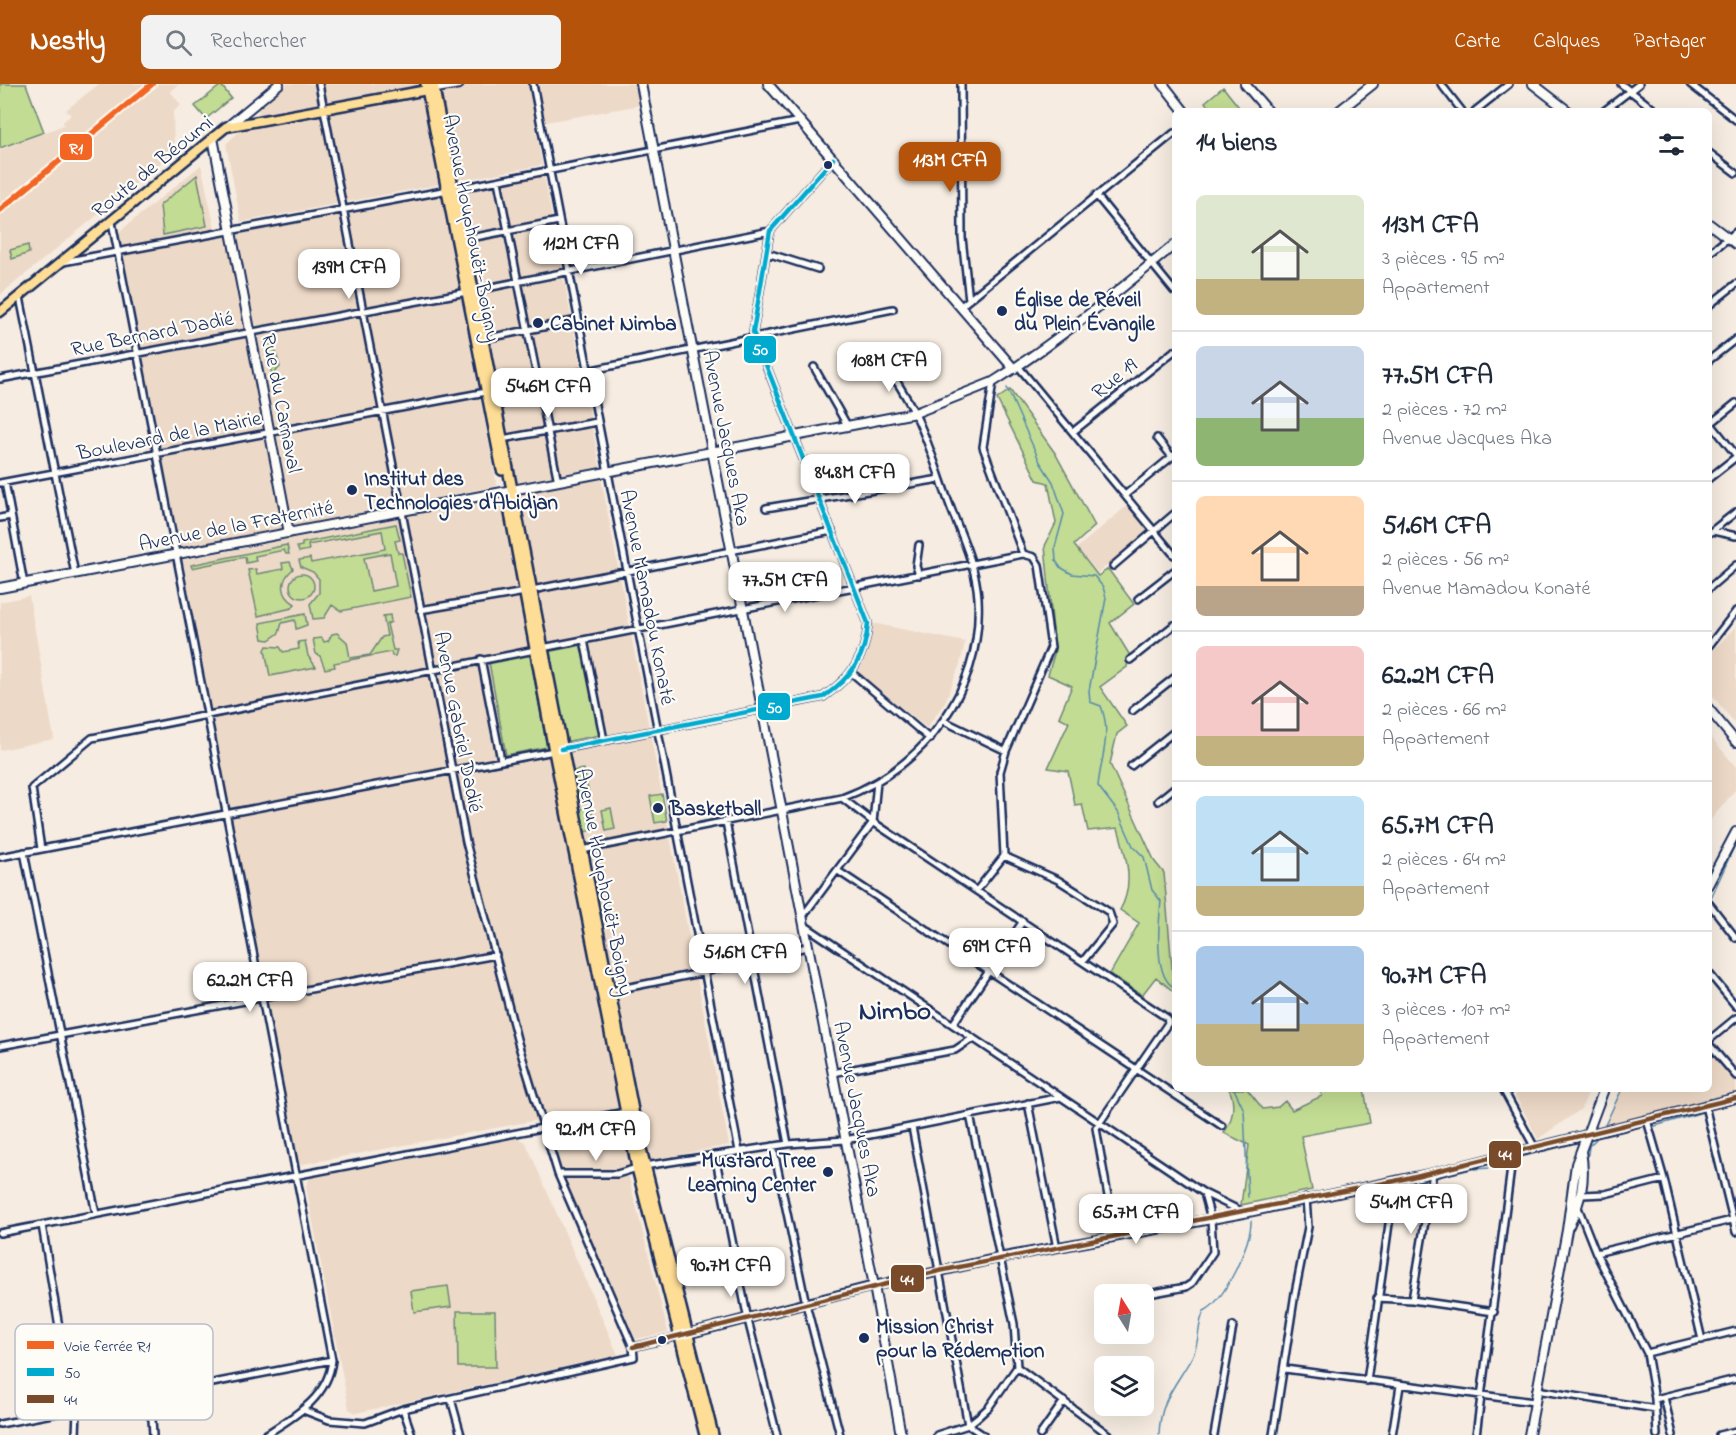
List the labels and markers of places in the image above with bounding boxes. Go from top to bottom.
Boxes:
pin: 113M CFA [888,142,1012,193]
unlabelled marker [822,159,834,171]
pin: 112M CFA [519,225,643,276]
pin: 139M CFA [287,249,411,300]
place label: Église de Réveil du Plein Évangile [1014,286,1156,342]
marker: Église de Réveil du Plein Évangile [995,304,1009,318]
place label: Cabinet Nimba [550,310,676,340]
marker: Cabinet Nimba [531,316,545,330]
pin: 108M CFA [827,342,951,393]
pin: 54.6M CFA [479,368,617,419]
pin: 84.8M CFA [786,454,924,505]
place label: Institut des Technologies d'Abidjan [364,465,558,521]
marker: Institut des Technologies d'Abidjan [345,483,359,497]
pin: 77.5M CFA [716,562,854,613]
place label: Basketball [669,795,762,825]
marker: Basketball [651,801,665,815]
pin: 69M CFA [942,928,1052,979]
pin: 51.6M CFA [676,934,814,985]
pin: 62.2M CFA [181,962,319,1013]
pin: 92.1M CFA [527,1111,665,1162]
place label: Mustard Tree Learning Center [688,1147,817,1203]
marker: Mustard Tree Learning Center [821,1165,835,1179]
pin: 54.1M CFA [1342,1184,1480,1235]
pin: 65.7M CFA [1067,1194,1205,1245]
pin: 90.7M CFA [662,1247,800,1298]
place label: Mission Christ pour la Rédemption [876,1313,1044,1367]
marker: Mission Christ pour la Rédemption [857,1331,871,1345]
unlabelled marker [656,1334,668,1346]

